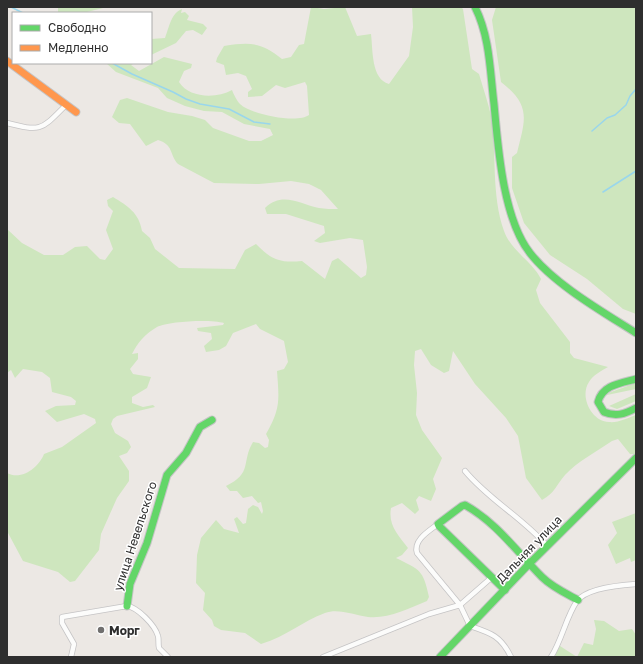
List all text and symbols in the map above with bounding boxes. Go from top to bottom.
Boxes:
legend [12,12,152,64]
text: Свободно [48,20,106,35]
text: Медленно [48,40,108,55]
street label: улица Невельского [110,479,160,593]
street label: Дальняя улица [493,512,565,586]
place label: Морг [109,623,140,638]
marker: Морг [96,625,106,635]

